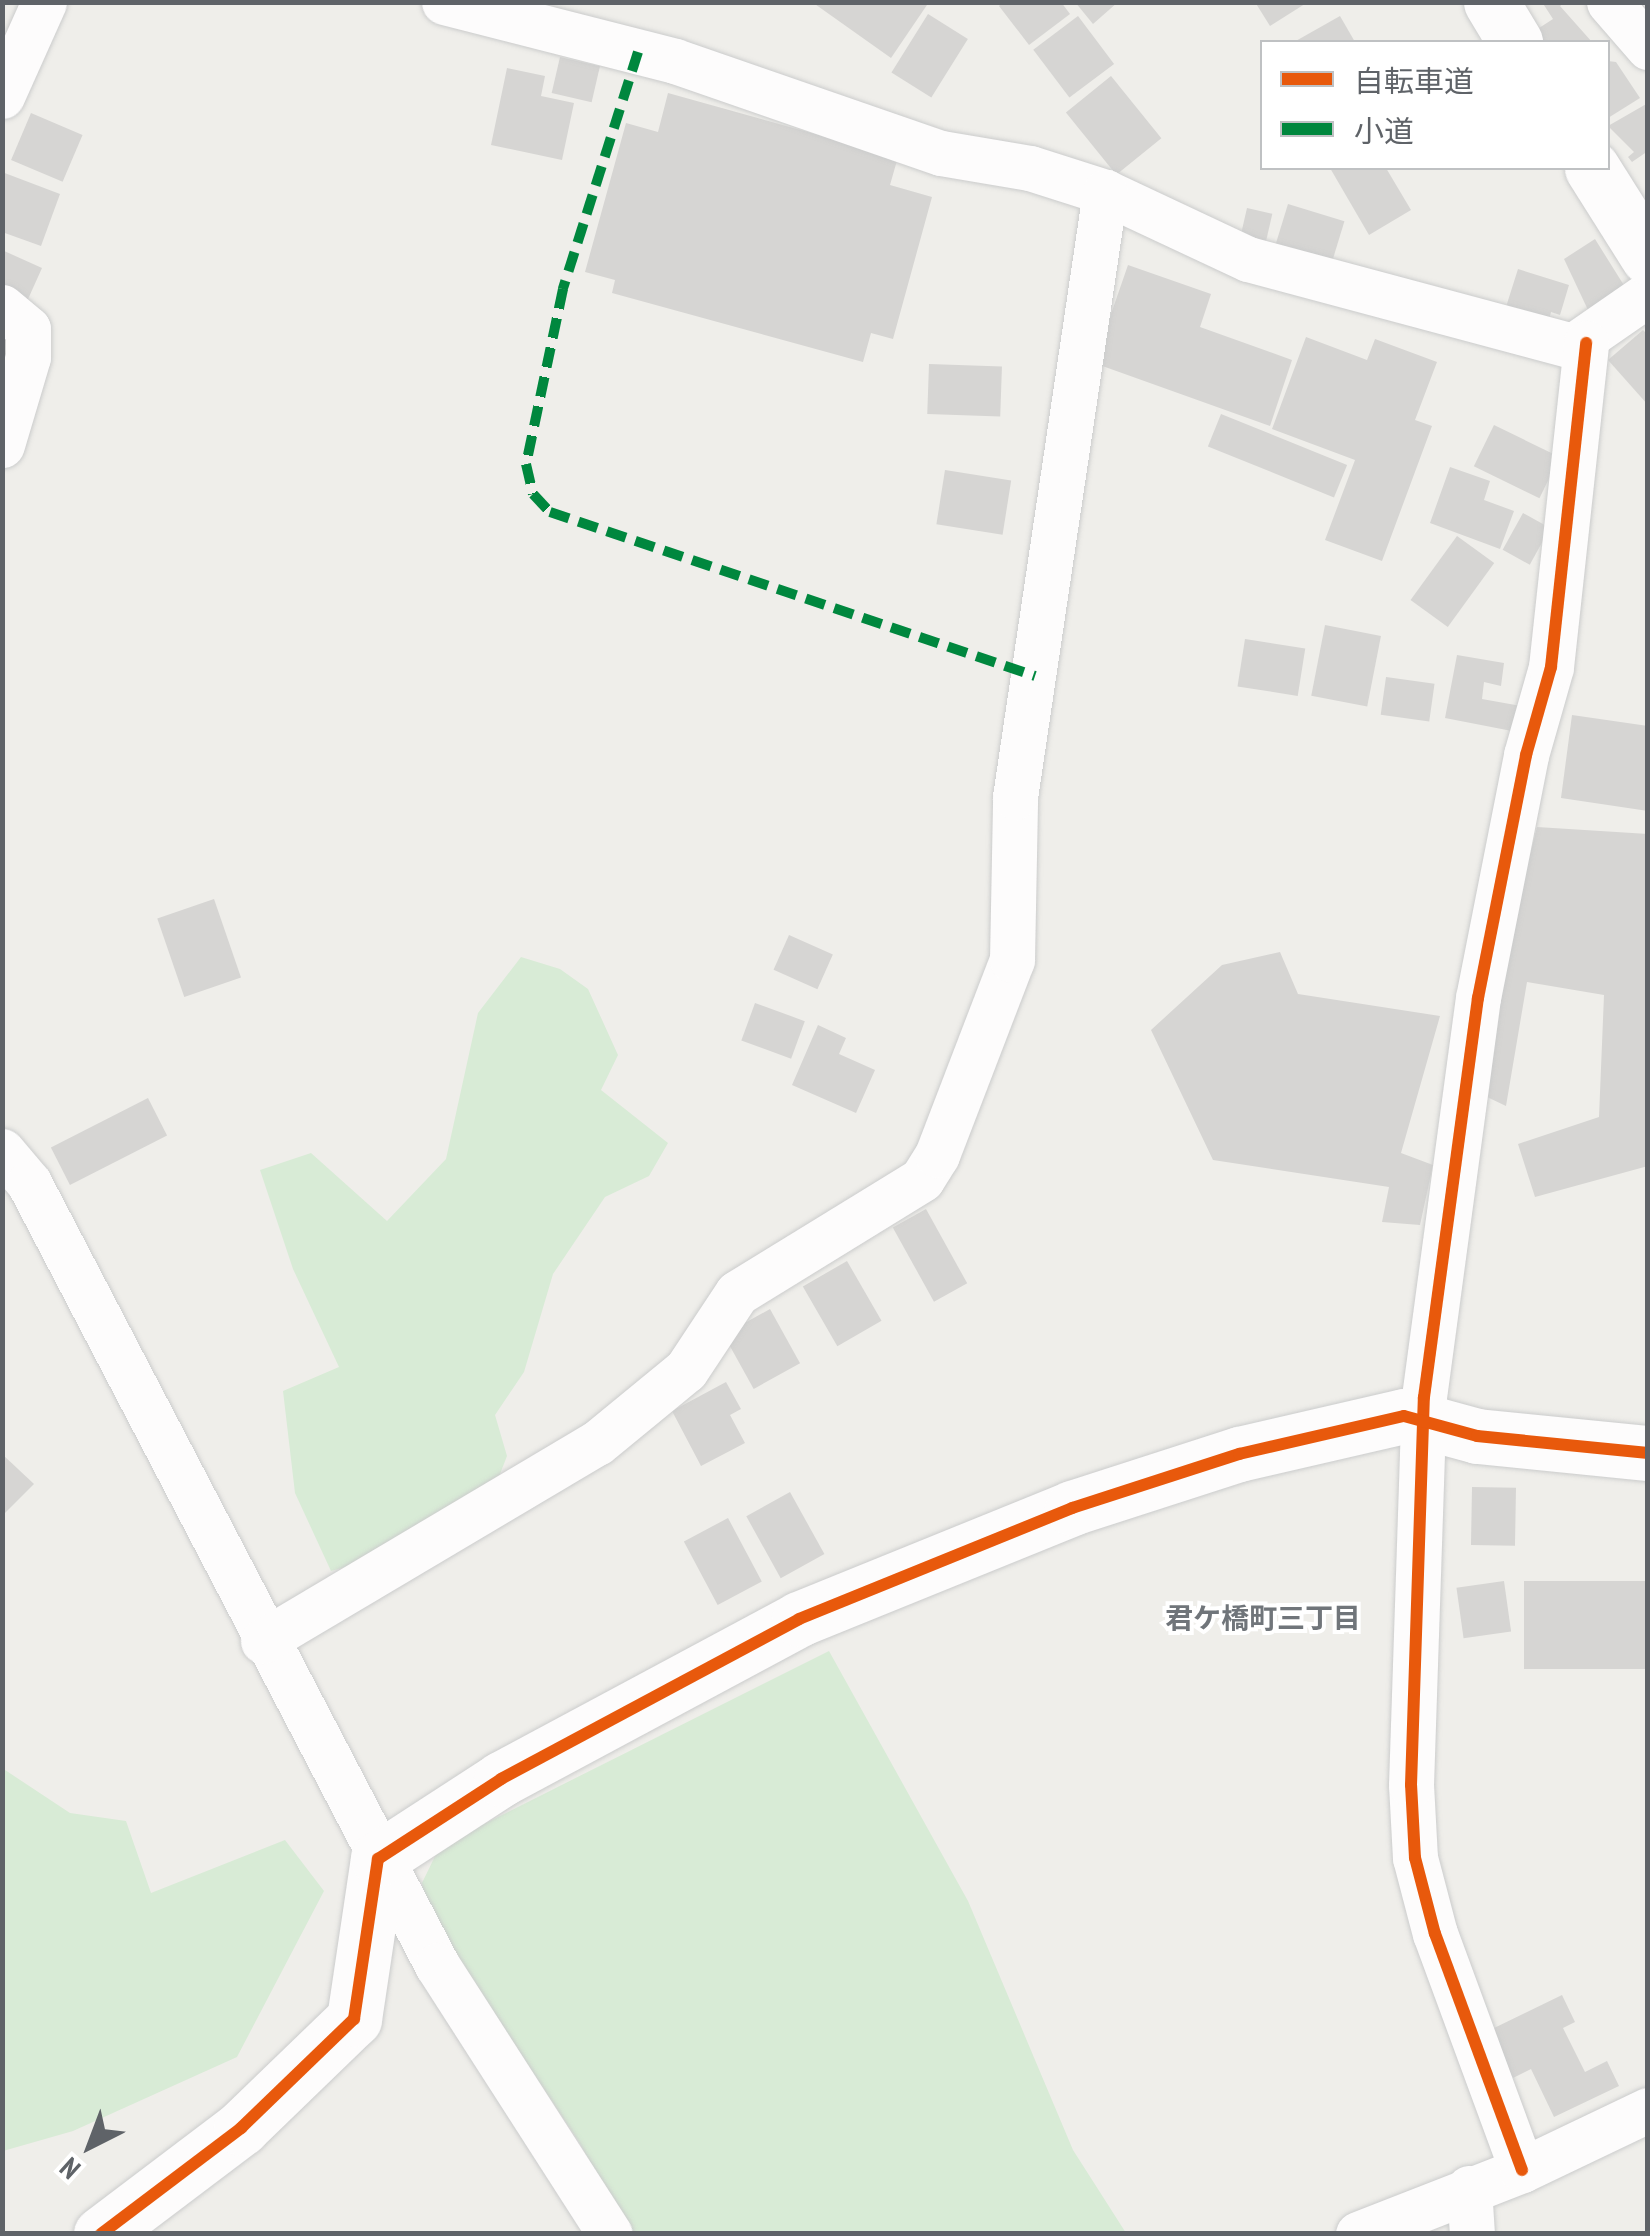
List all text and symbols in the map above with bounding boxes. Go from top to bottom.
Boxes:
legend [1260,40,1610,170]
text: 自転車道 [1354,61,1474,100]
text: 小道 [1354,111,1414,150]
district label: 君ケ橋町三丁目 [1165,1601,1361,1635]
north arrow [40,2096,140,2196]
text: N [52,2150,88,2187]

